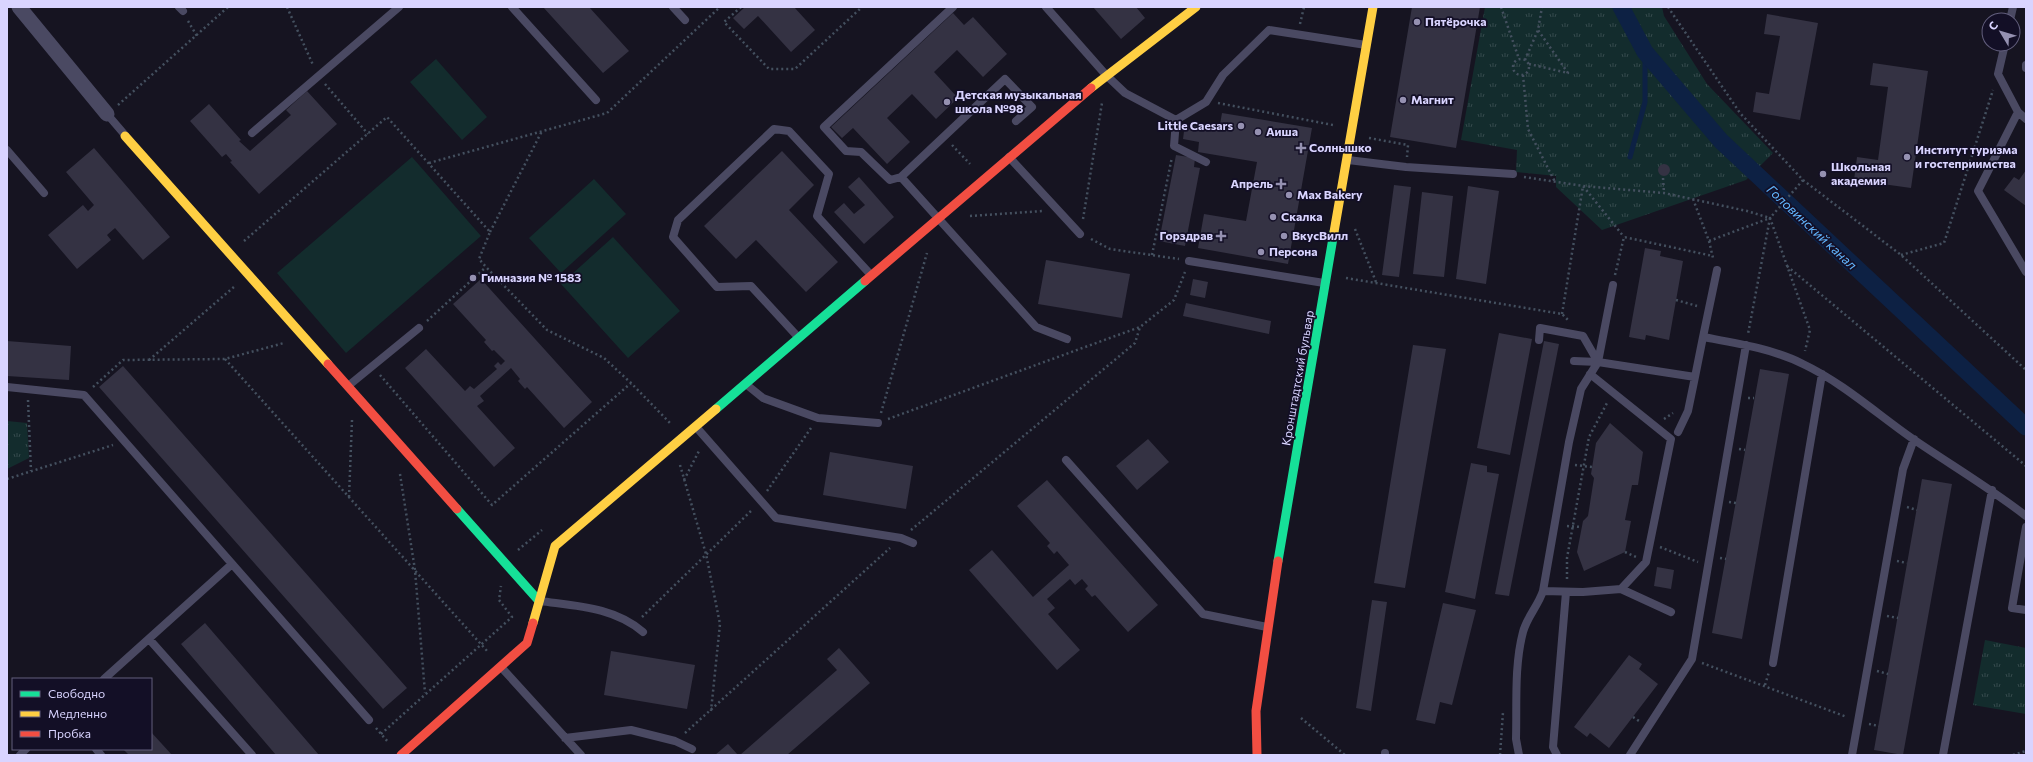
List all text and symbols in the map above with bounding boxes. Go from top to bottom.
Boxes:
north arrow [1981,12,2021,52]
place label: Пятёрочка [1425,14,1487,28]
marker: Пятёрочка [1412,17,1422,27]
text: С [1985,18,2000,33]
place label: Детская музыкальная школа №98 [955,87,1082,115]
place label: Магнит [1411,92,1454,106]
marker: Магнит [1398,95,1408,105]
marker: Детская музыкальная школа №98 [942,97,952,107]
place label: Little Caesars [1158,118,1233,132]
marker: Little Caesars [1236,121,1246,131]
place label: Аиша [1266,124,1298,138]
marker: Аиша [1253,127,1263,137]
place label: Солнышко [1309,140,1372,154]
place label: Институт туризма и гостеприимства [1915,142,2017,170]
marker: Солнышко [1296,143,1306,153]
marker: Институт туризма и гостеприимства [1902,152,1912,162]
place label: Школьная академия [1831,159,1891,187]
marker: Школьная академия [1818,169,1828,179]
place label: Апрель [1230,176,1274,190]
marker: Апрель [1276,179,1286,189]
water label: Головинский канал [1764,181,1861,273]
place label: Max Bakery [1297,187,1363,201]
marker: Max Bakery [1284,190,1294,200]
place label: Скалка [1281,209,1323,223]
marker: Скалка [1268,212,1278,222]
place label: Горздрав [1160,228,1213,242]
place label: ВкусВилл [1292,228,1348,242]
marker: Горздрав [1216,231,1226,241]
marker: ВкусВилл [1279,231,1289,241]
place label: Персона [1269,244,1318,258]
marker: Персона [1256,247,1266,257]
place label: Гимназия № 1583 [481,270,581,284]
marker: Гимназия № 1583 [468,273,478,283]
street label: Кронштадтский бульвар [1278,309,1316,447]
legend [12,678,152,750]
text: Свободно [48,686,105,700]
text: Медленно [48,706,107,720]
text: Пробка [48,726,91,740]

